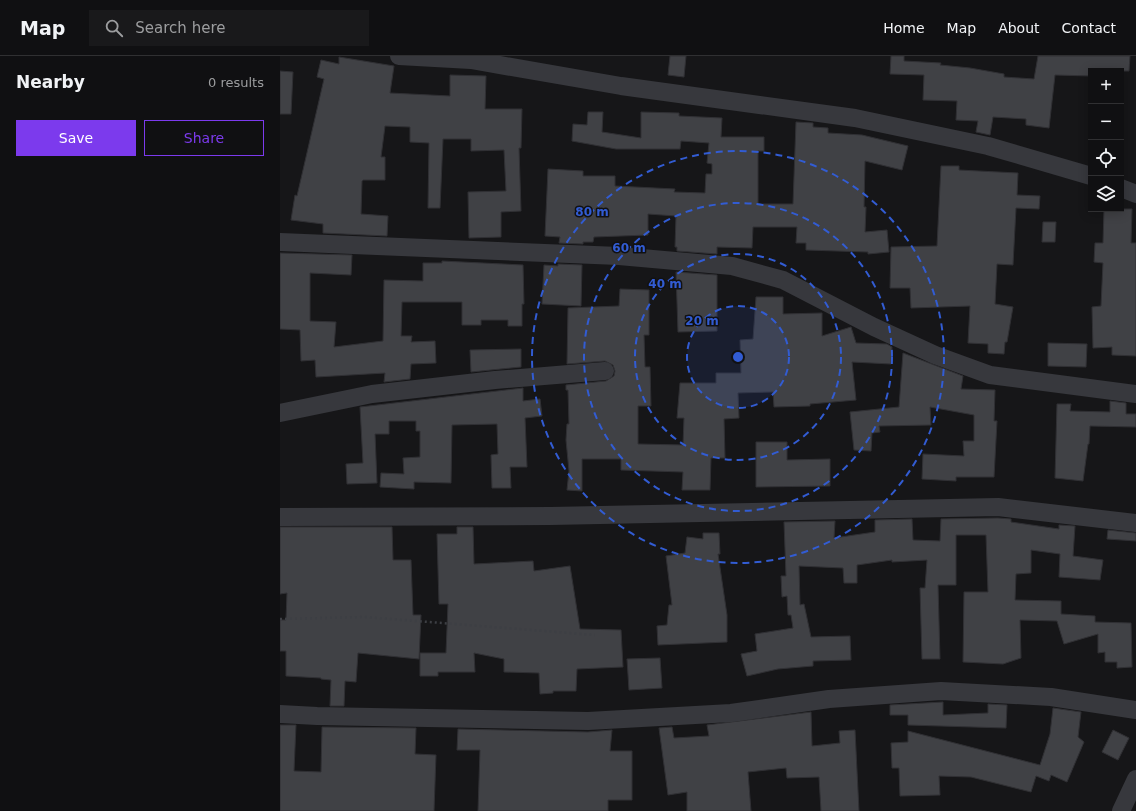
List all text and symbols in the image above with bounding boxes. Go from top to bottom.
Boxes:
search box [89,10,369,46]
text: Map [20,17,65,39]
icon: search [103,17,125,39]
text: Search here [135,19,225,37]
text: Home [883,20,925,36]
text: Map [947,20,976,36]
text: About [998,20,1040,36]
text: Contact [1062,20,1116,36]
map controls [1088,68,1124,212]
button: + [1088,68,1124,104]
text: Nearby [16,72,85,92]
text: 0 results [208,75,264,90]
button: − [1088,104,1124,140]
button: Save [16,120,136,156]
button: Share [144,120,264,156]
button: locate [1088,140,1124,176]
button: layers [1088,176,1124,212]
text: 80 m [575,205,609,219]
text: 60 m [612,241,646,255]
text: 40 m [648,277,682,291]
text: 20 m [685,314,719,328]
centre of rings [731,350,745,364]

